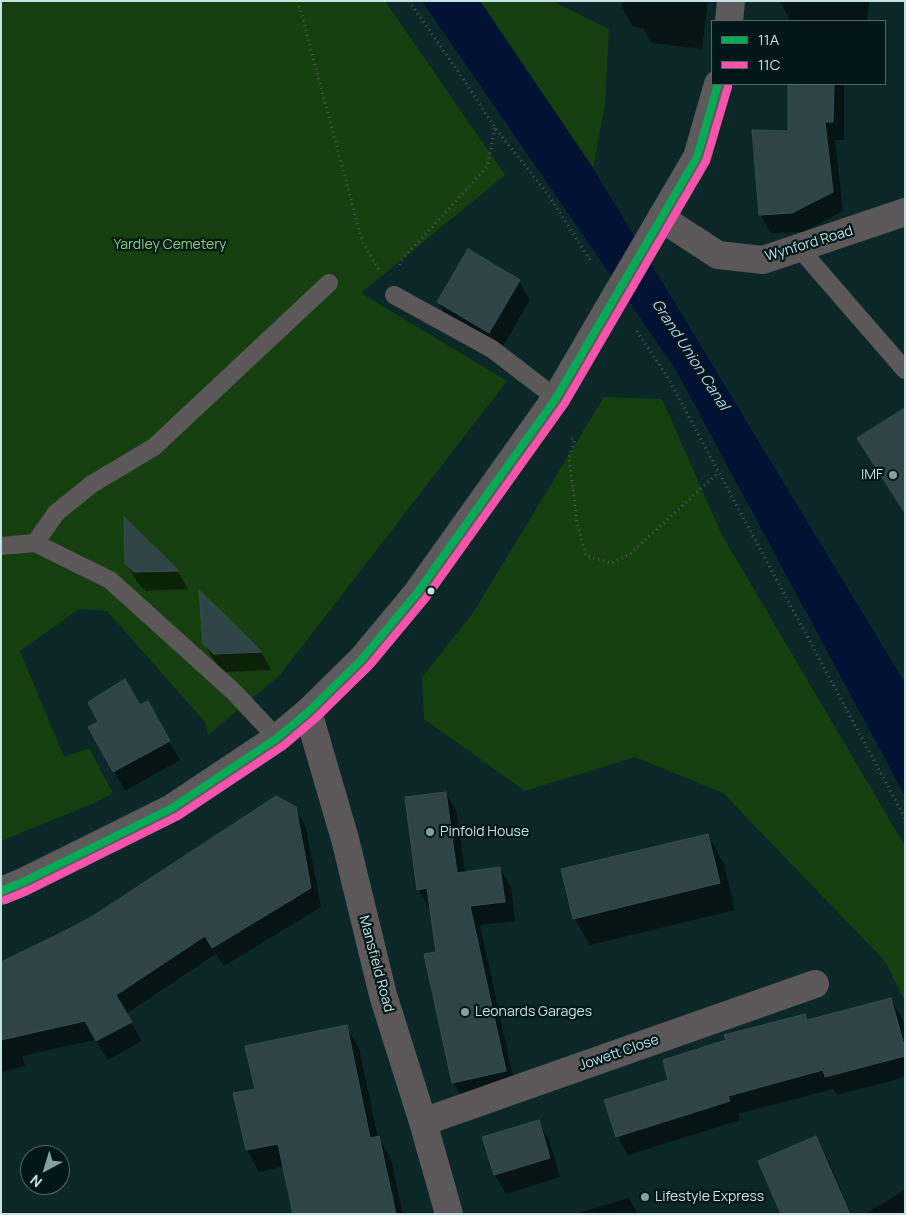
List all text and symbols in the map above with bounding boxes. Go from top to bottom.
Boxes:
legend [711,20,886,85]
text: 11A [758,29,779,50]
text: 11C [758,54,780,75]
street label: Wynford Road [763,223,855,265]
park label: Yardley Cemetery [114,237,226,253]
water label: Grand Union Canal [648,296,732,414]
place label: IMF [861,467,883,483]
marker: IMF [887,469,899,481]
unlabelled marker [426,586,436,596]
place label: Pinfold House [440,824,529,840]
marker: Pinfold House [424,826,436,838]
street label: Mansfield Road [355,914,397,1014]
place label: Leonards Garages [475,1004,592,1020]
marker: Leonards Garages [459,1006,471,1018]
street label: Jowett Close [577,1031,661,1075]
north arrow [20,1145,70,1195]
text: N [26,1171,46,1192]
place label: Lifestyle Express [655,1189,764,1205]
marker: Lifestyle Express [639,1191,651,1203]

